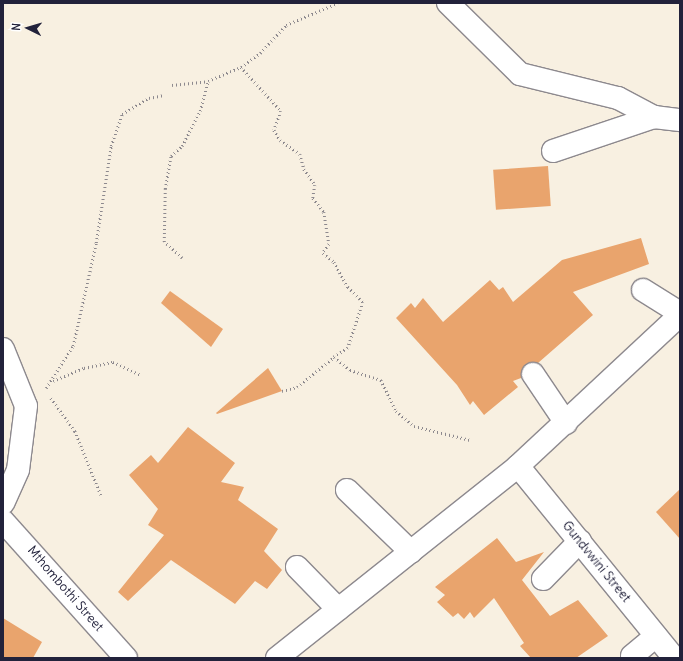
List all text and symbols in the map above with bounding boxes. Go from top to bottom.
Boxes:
north arrow [8,8,48,48]
text: N [9,23,23,31]
street label: Gundvwini Street [559,518,633,606]
street label: Mthombothi Street [24,543,106,635]

